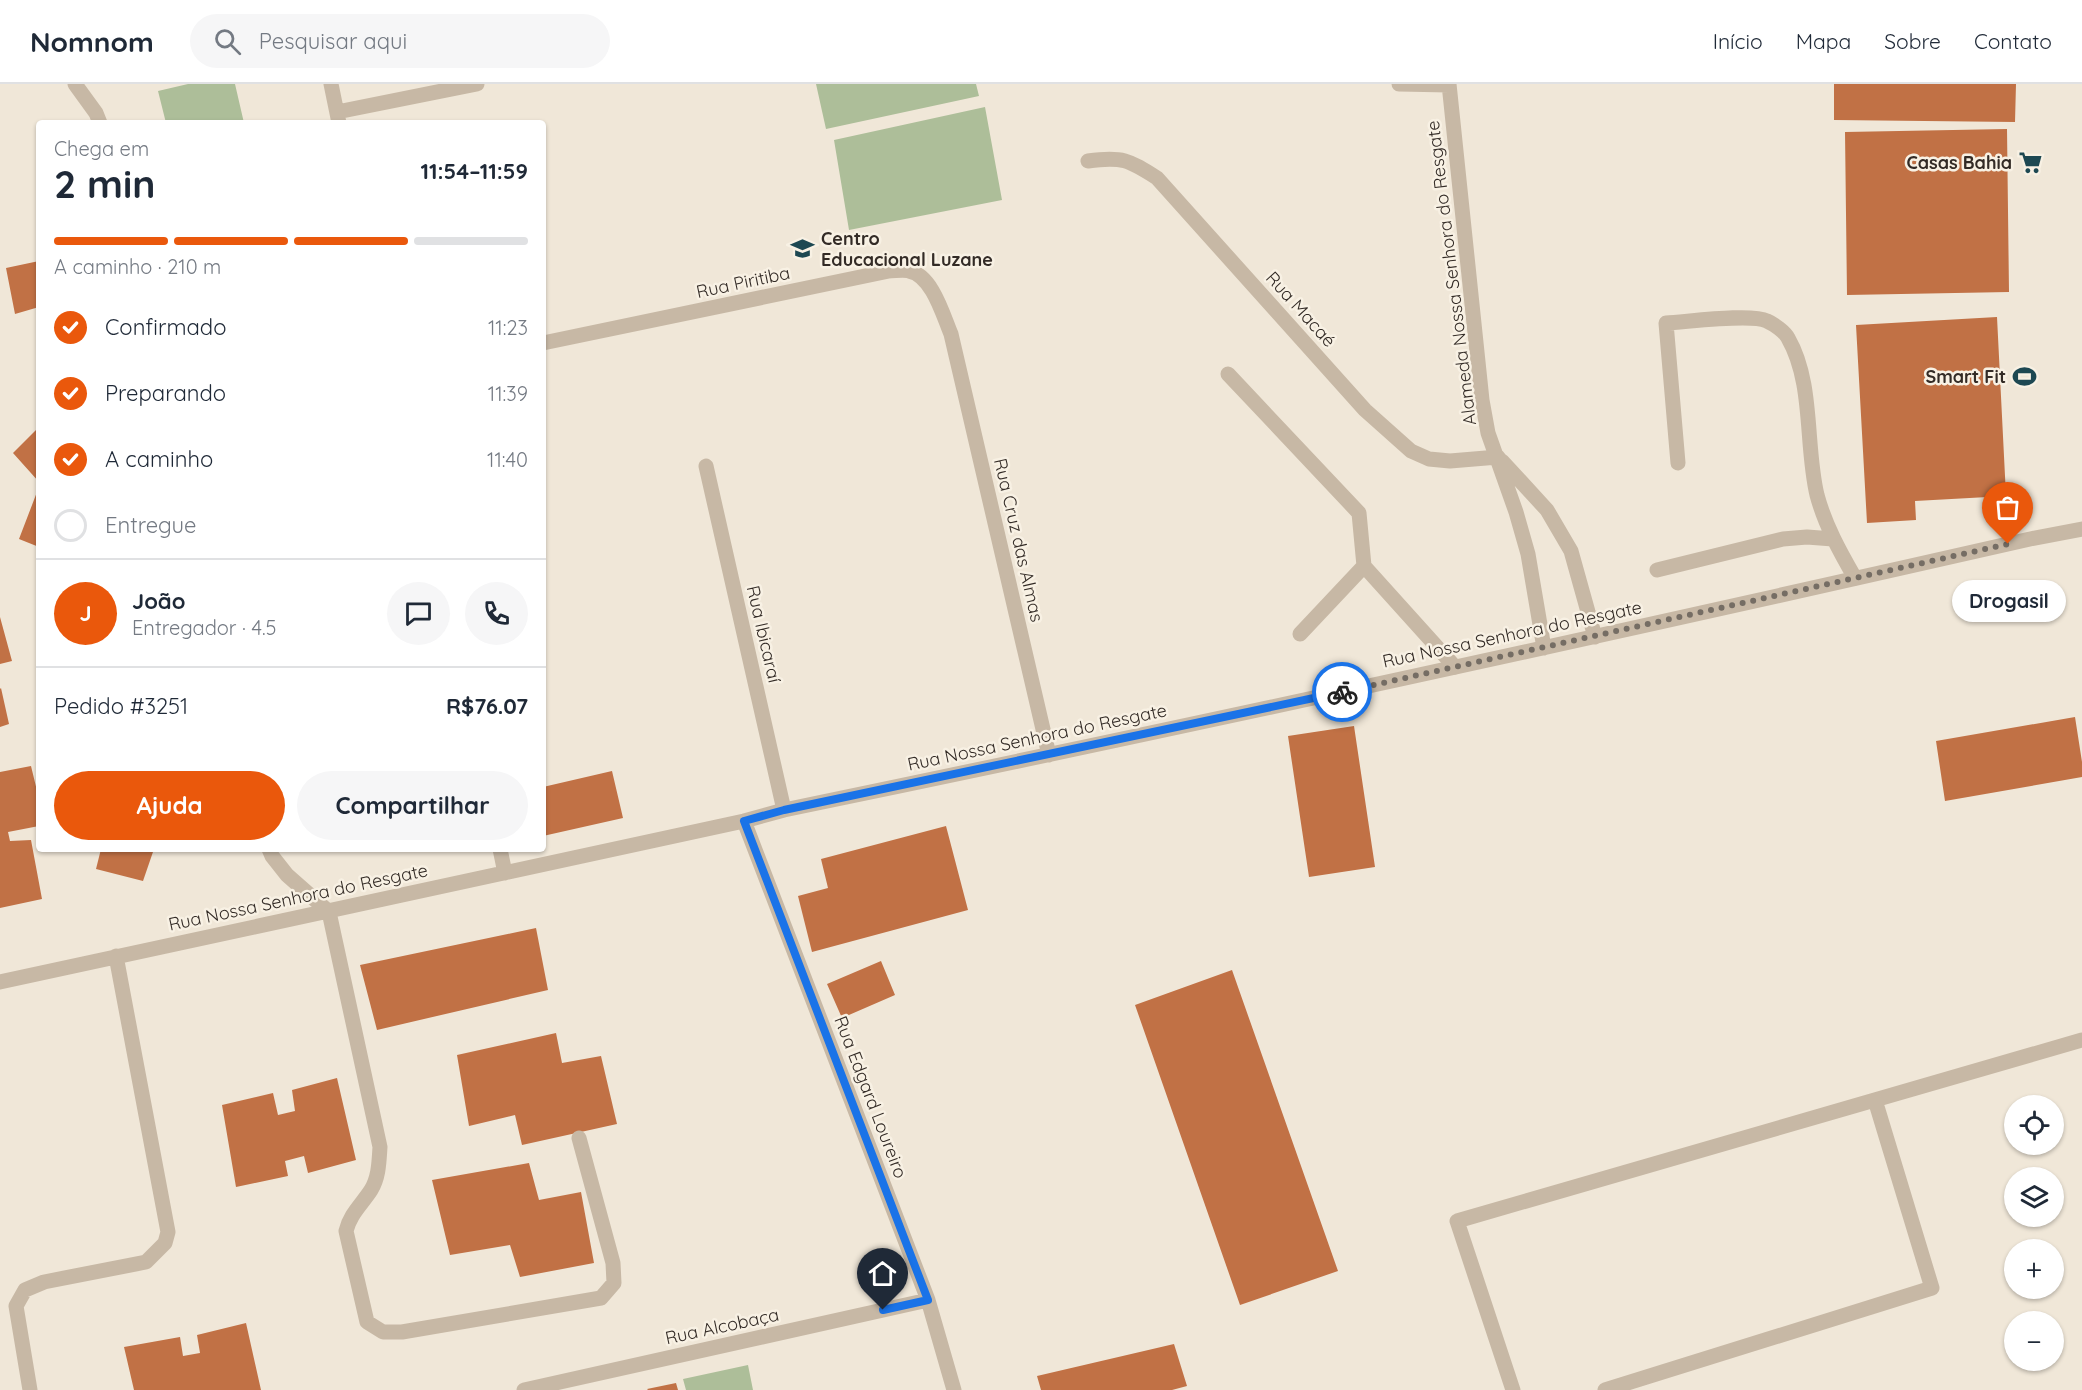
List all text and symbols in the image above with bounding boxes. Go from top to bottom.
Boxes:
search box [190,14,610,68]
text: Nomnom [30,24,154,59]
icon: search [211,25,244,58]
text: Pesquisar aqui [259,27,407,55]
text: Início [1713,28,1763,54]
text: Mapa [1796,28,1851,54]
text: Sobre [1884,28,1941,54]
text: Contato [1974,28,2052,54]
street label: Alameda Nossa Senhora do Resgate [1421,119,1481,427]
text: Chega em [54,136,149,161]
supermarket icon: Casas Bahia [2017,149,2043,175]
place label: Casas Bahia [1906,151,2012,174]
text: 11:54–11:59 [421,157,528,185]
text: 2 min [54,159,156,208]
place label: Centro Educacional Luzane [821,227,993,271]
school or university icon: Centro Educacional Luzane [790,235,816,261]
text: A caminho · 210 m [54,254,221,279]
street label: Rua Piritiba [694,261,792,303]
street label: Rua Macaé [1261,266,1341,352]
icon: check [54,311,87,344]
text: Confirmado [105,313,226,341]
text: 11:23 [488,315,528,340]
sports icon: Smart Fit [2011,363,2037,389]
place label: Smart Fit [1925,365,2006,388]
icon: check [54,377,87,410]
text: Preparando [105,379,226,407]
text: 11:39 [488,381,528,406]
icon: check [54,443,87,476]
text: A caminho [105,445,213,473]
text: 11:40 [487,447,528,472]
street label: Rua Cruz das Almas [989,456,1049,624]
pin [1982,482,2033,544]
icon: bag [1991,491,2024,524]
text: Entregue [105,511,196,539]
callout: Drogasil [1951,580,2065,622]
button: chat [387,582,450,645]
button: phone [465,582,528,645]
street label: Rua Ibicaraí [742,583,786,685]
text: João [132,587,185,615]
text: Drogasil [1969,588,2049,613]
street label: Rua Nossa Senhora do Resgate [1380,595,1644,673]
text: J [79,599,92,627]
text: Entregador · 4.5 [132,615,276,640]
courier [1312,662,1372,722]
icon: bike [1326,676,1359,709]
text: Pedido #3251 [54,692,188,720]
text: R$76.07 [446,692,528,720]
street label: Rua Nossa Senhora do Resgate [905,698,1169,776]
button: Ajuda [54,771,285,840]
button: Compartilhar [297,771,528,840]
street label: Rua Nossa Senhora do Resgate [166,858,430,936]
street label: Rua Edgard Loureiro [829,1013,913,1181]
map controls [2004,1095,2064,1371]
button: locate [2004,1095,2064,1155]
button: layers [2004,1167,2064,1227]
button: + [2004,1239,2064,1299]
pin [857,1248,908,1310]
icon: home [866,1257,899,1290]
street label: Rua Alcobaça [663,1303,781,1349]
button: − [2004,1311,2064,1371]

